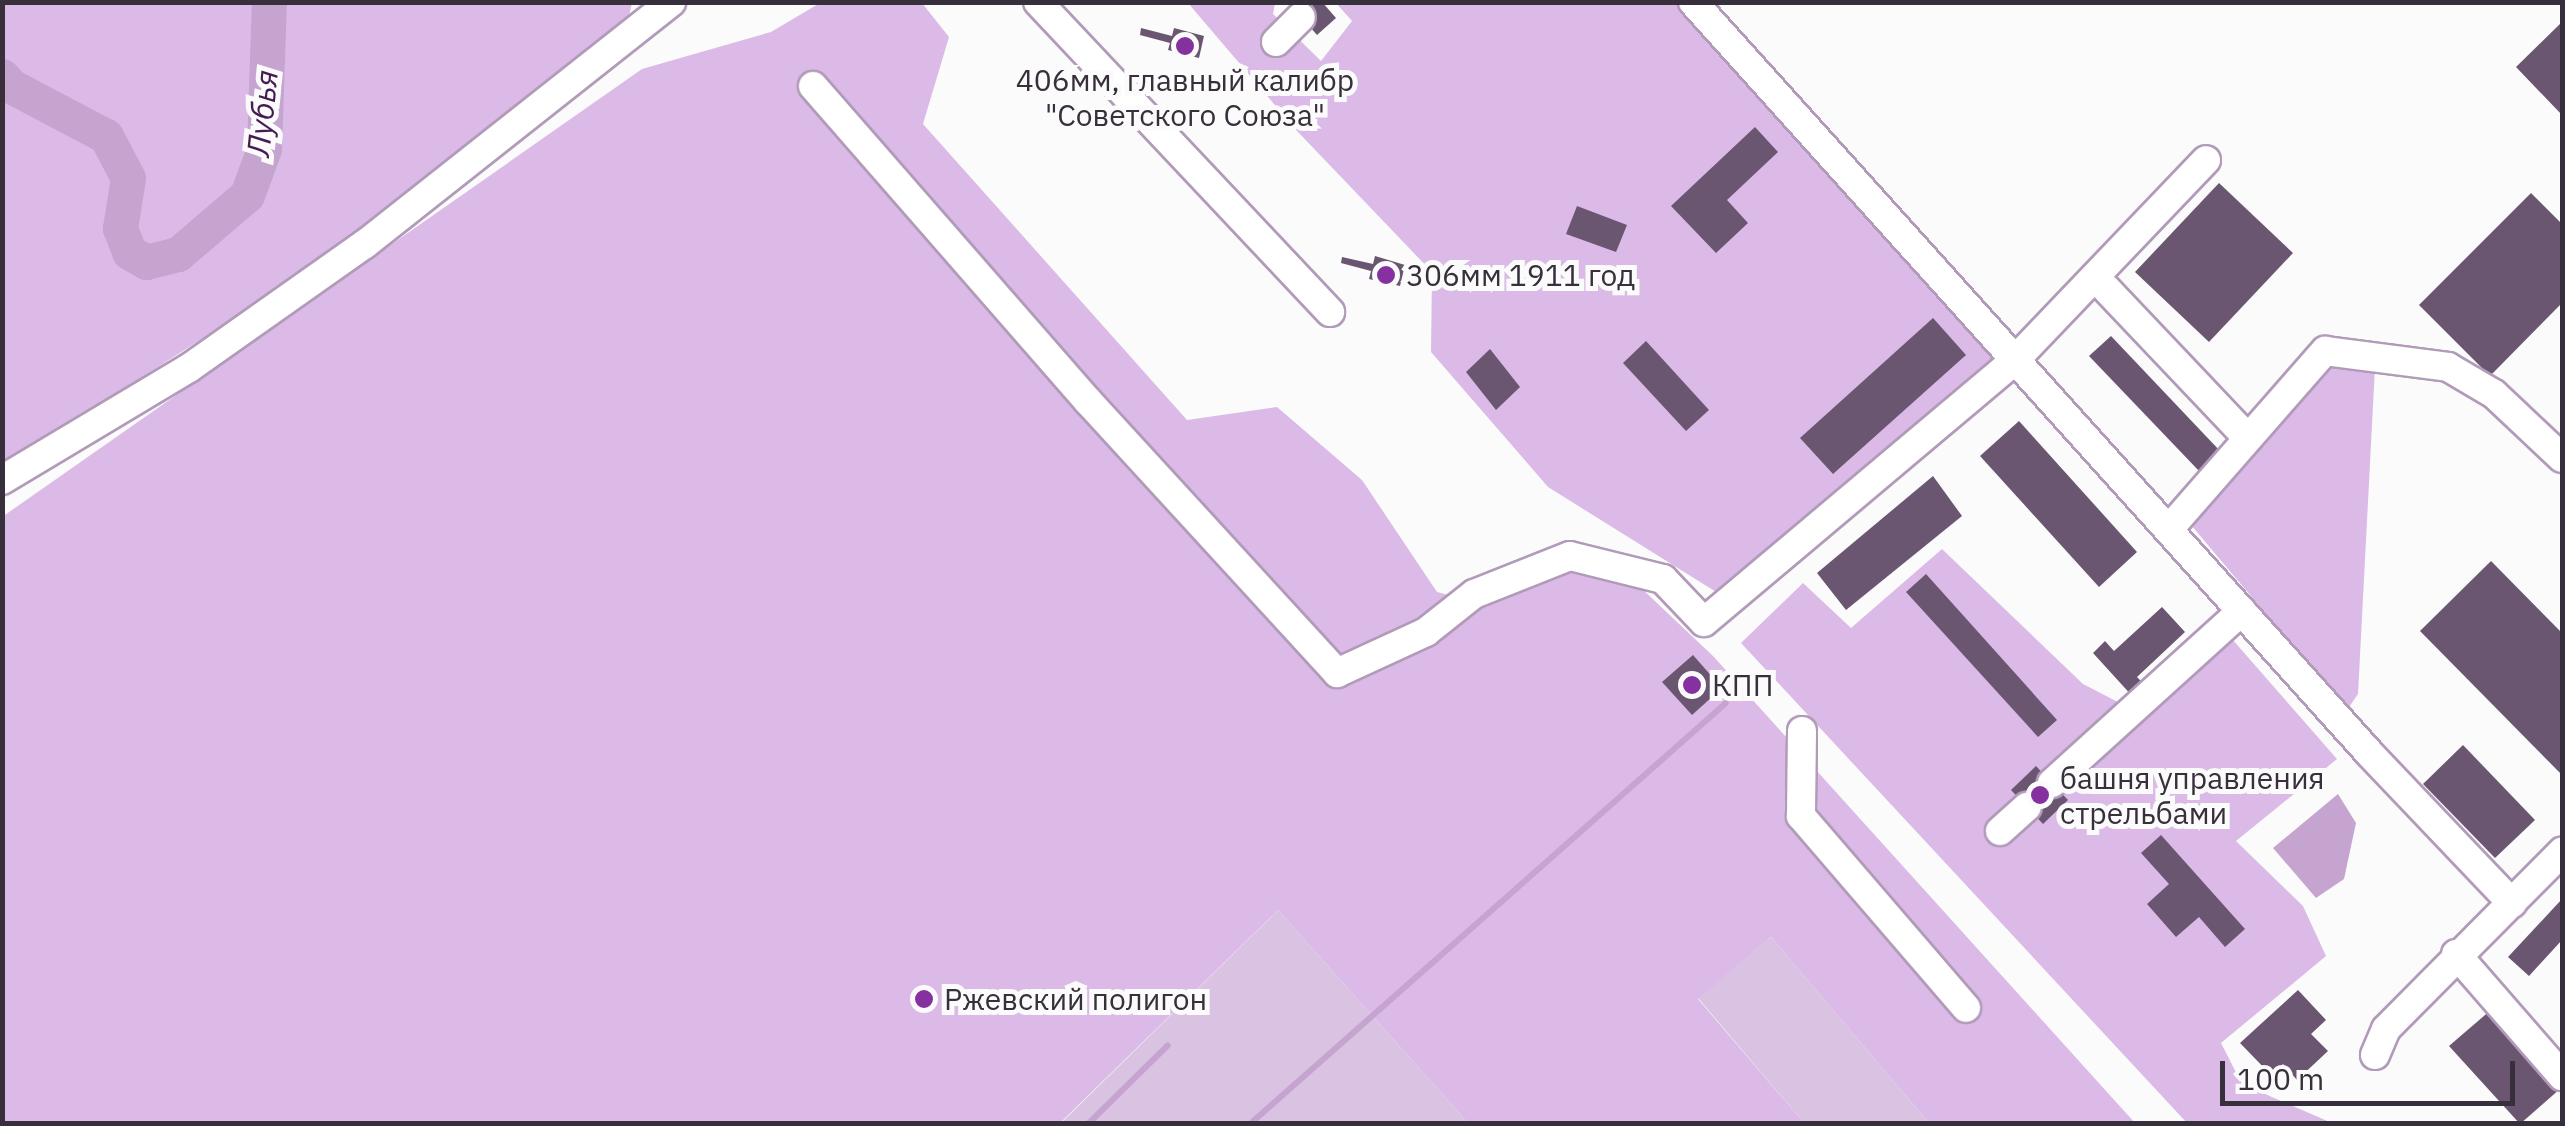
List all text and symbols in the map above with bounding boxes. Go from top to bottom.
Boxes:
marker: 406мм, главный калибр "Советского Союза" [1174,35,1196,57]
place label: 406мм, главный калибр "Советского Союза" [1016,62,1354,132]
water label: Лубья [238,68,286,158]
place label: 306мм 1911 год [1406,257,1635,293]
marker: 306мм 1911 год [1375,264,1397,286]
place label: КПП [1712,667,1773,703]
marker: КПП [1681,674,1703,696]
place label: башня управления стрельбами [2060,760,2325,830]
marker: башня управления стрельбами [2029,784,2051,806]
place label: Ржевский полигон [944,981,1207,1017]
marker: Ржевский полигон [913,988,935,1010]
scale bar [2225,1041,2520,1103]
text: 100 m [2237,1059,2324,1098]

